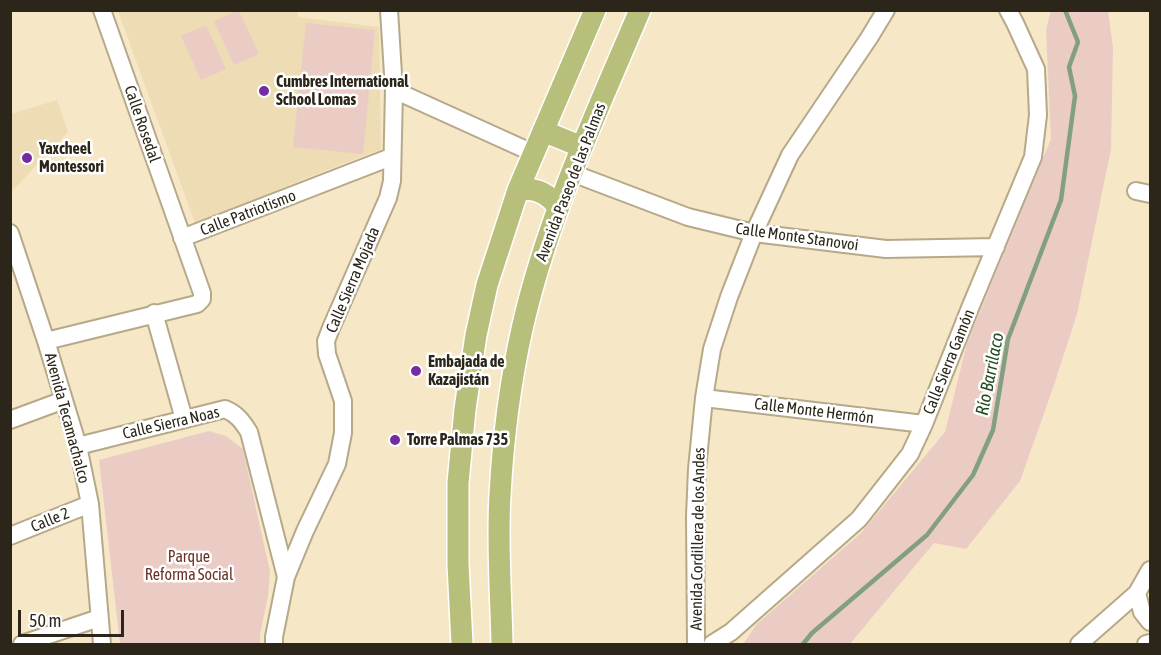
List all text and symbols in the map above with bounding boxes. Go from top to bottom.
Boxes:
place label: Cumbres International School Lomas [276,72,409,110]
street label: Calle Rosedal [120,83,164,165]
marker: Cumbres International School Lomas [257,84,271,98]
street label: Avenida Paseo de las Palmas [532,100,610,264]
place label: Yaxcheel Montessori [39,139,104,177]
marker: Yaxcheel Montessori [20,151,34,165]
street label: Calle Patriotismo [197,186,299,240]
street label: Calle Monte Stanovoi [734,219,860,255]
street label: Calle Sierra Mojada [322,224,384,336]
street label: Calle Sierra Gamón [919,307,979,417]
water label: Río Barrilaco [971,331,1009,417]
street label: Avenida Tecamachalco [40,351,94,485]
place label: Embajada de Kazajistán [428,352,505,390]
marker: Embajada de Kazajistán [409,364,423,378]
street label: Calle Monte Hermón [753,394,875,428]
street label: Calle Sierra Noas [121,403,221,443]
place label: Torre Palmas 735 [407,430,508,450]
marker: Torre Palmas 735 [388,433,402,447]
street label: Avenida Cordillera de los Andes [687,447,709,631]
street label: Calle 2 [28,504,72,536]
park label: Parque Reforma Social [145,547,233,585]
scale bar [21,598,128,636]
text: 50 m [29,610,61,631]

